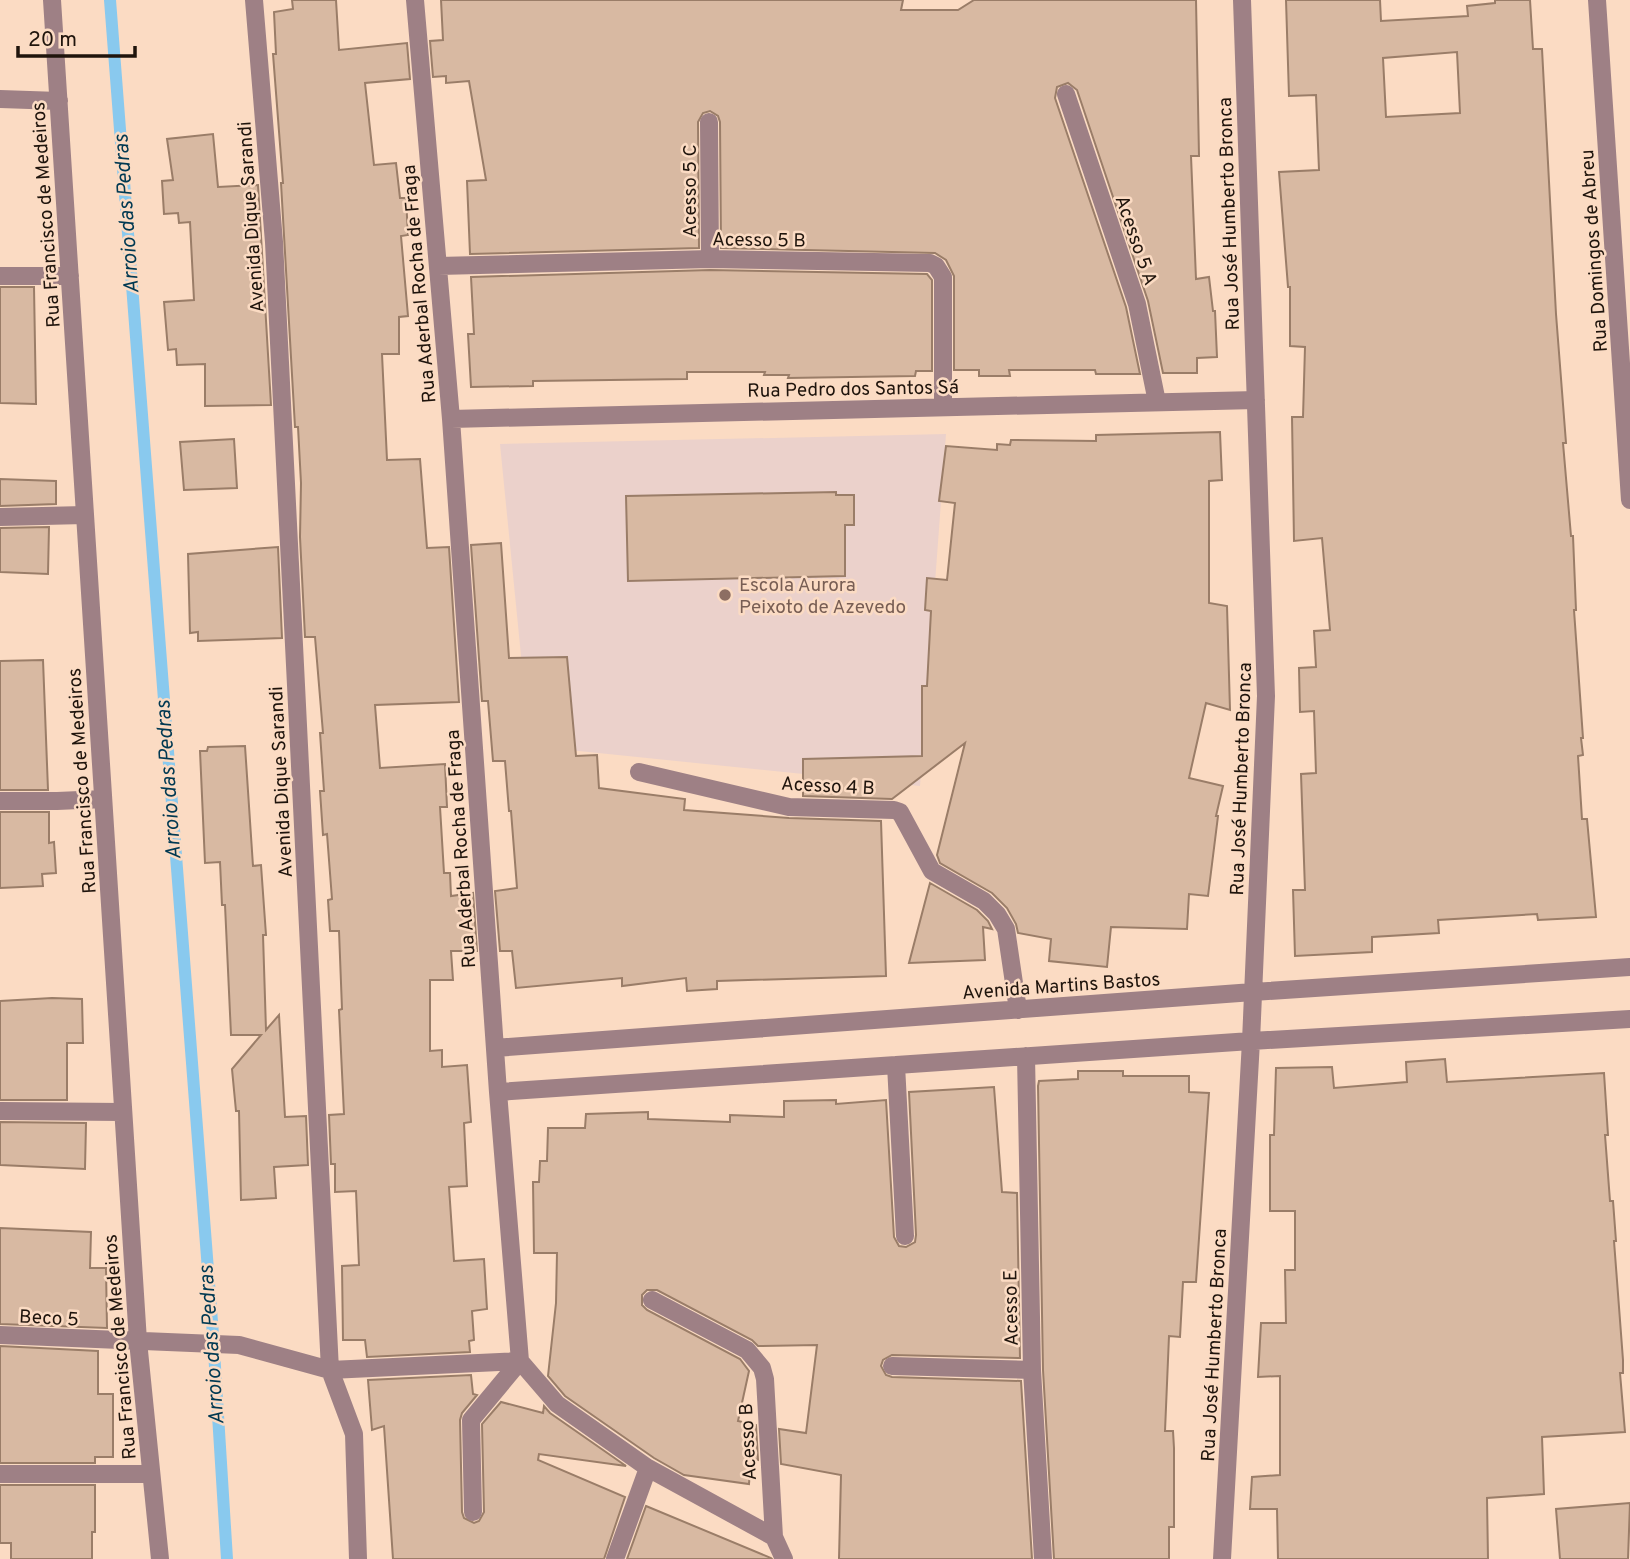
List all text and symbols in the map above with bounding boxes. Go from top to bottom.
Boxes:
scale bar [18,14,135,58]
text: 20 m [28,27,77,54]
street label: Rua José Humberto Bronca [1214,97,1246,331]
street label: Rua Francisco de Medeiros [27,101,67,328]
street label: Avenida Dique Sarandi [233,120,271,313]
water label: Arroio das Pedras [108,133,147,295]
street label: Acesso 5 C [679,144,703,238]
street label: Rua Domingos de Abreu [1576,149,1614,353]
street label: Rua Aderbal Rocha de Fraga [398,164,442,404]
street label: Acesso 5 A [1109,193,1162,289]
street label: Acesso 5 B [712,228,806,254]
street label: Rua Pedro dos Santos Sá [747,376,959,404]
place label: Escola Aurora Peixoto de Azevedo [739,574,906,620]
marker: Escola Aurora Peixoto de Azevedo [717,587,733,603]
street label: Rua José Humberto Bronca [1226,662,1258,896]
street label: Rua Francisco de Medeiros [63,667,103,894]
street label: Avenida Dique Sarandi [265,686,299,878]
water label: Arroio das Pedras [150,699,189,861]
street label: Rua Aderbal Rocha de Fraga [442,729,482,969]
street label: Acesso 4 B [780,773,875,801]
street label: Avenida Martins Bastos [961,968,1161,1006]
street label: Rua José Humberto Bronca [1197,1228,1233,1462]
street label: Rua Francisco de Medeiros [99,1233,143,1460]
water label: Arroio das Pedras [193,1264,232,1426]
street label: Acesso E [999,1270,1025,1346]
street label: Beco 5 [18,1305,79,1333]
street label: Acesso B [735,1403,763,1481]

